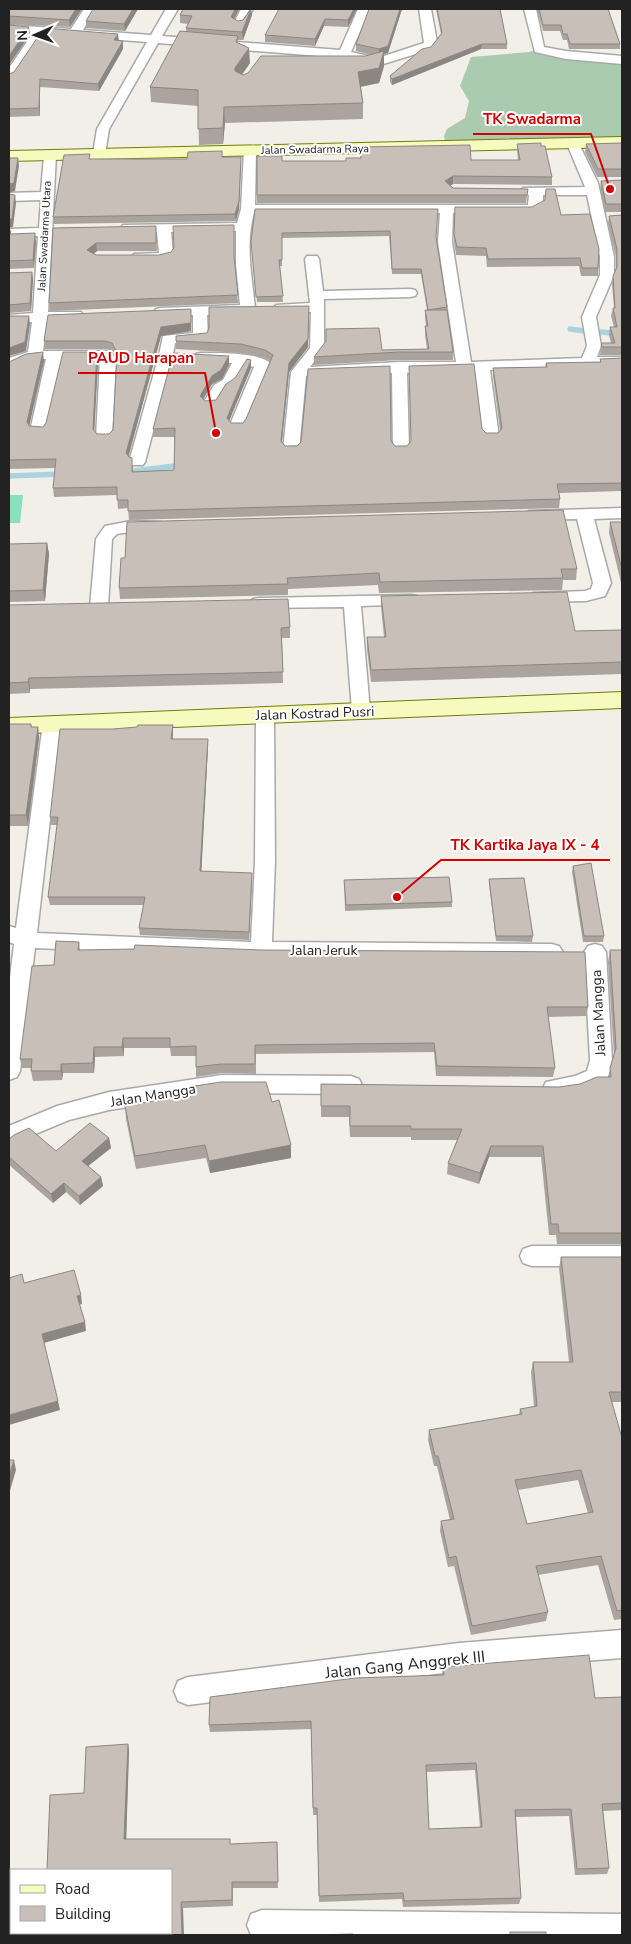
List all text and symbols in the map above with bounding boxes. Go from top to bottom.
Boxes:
north arrow [10,10,60,60]
text: N [13,30,32,41]
callout: TK Swadarma [473,104,591,134]
text: TK Swadarma [483,109,581,129]
street label: Jalan Swadarma Raya [260,141,369,158]
street label: Jalan Swadarma Utara [34,180,55,293]
callout: PAUD Harapan [78,343,205,373]
text: PAUD Harapan [88,348,194,368]
street label: Jalan Kostrad Pusri [254,702,375,725]
callout: TK Kartika Jaya IX - 4 [441,830,610,860]
text: TK Kartika Jaya IX - 4 [451,835,599,855]
street label: Jalan Jeruk [290,941,358,960]
street label: Jalan Mangga [587,969,610,1058]
street label: Jalan Mangga [108,1079,197,1112]
street label: Jalan Gang Anggrek III [323,1646,486,1684]
legend [10,1869,172,1934]
text: Road [55,1879,90,1899]
text: Building [55,1904,111,1924]

